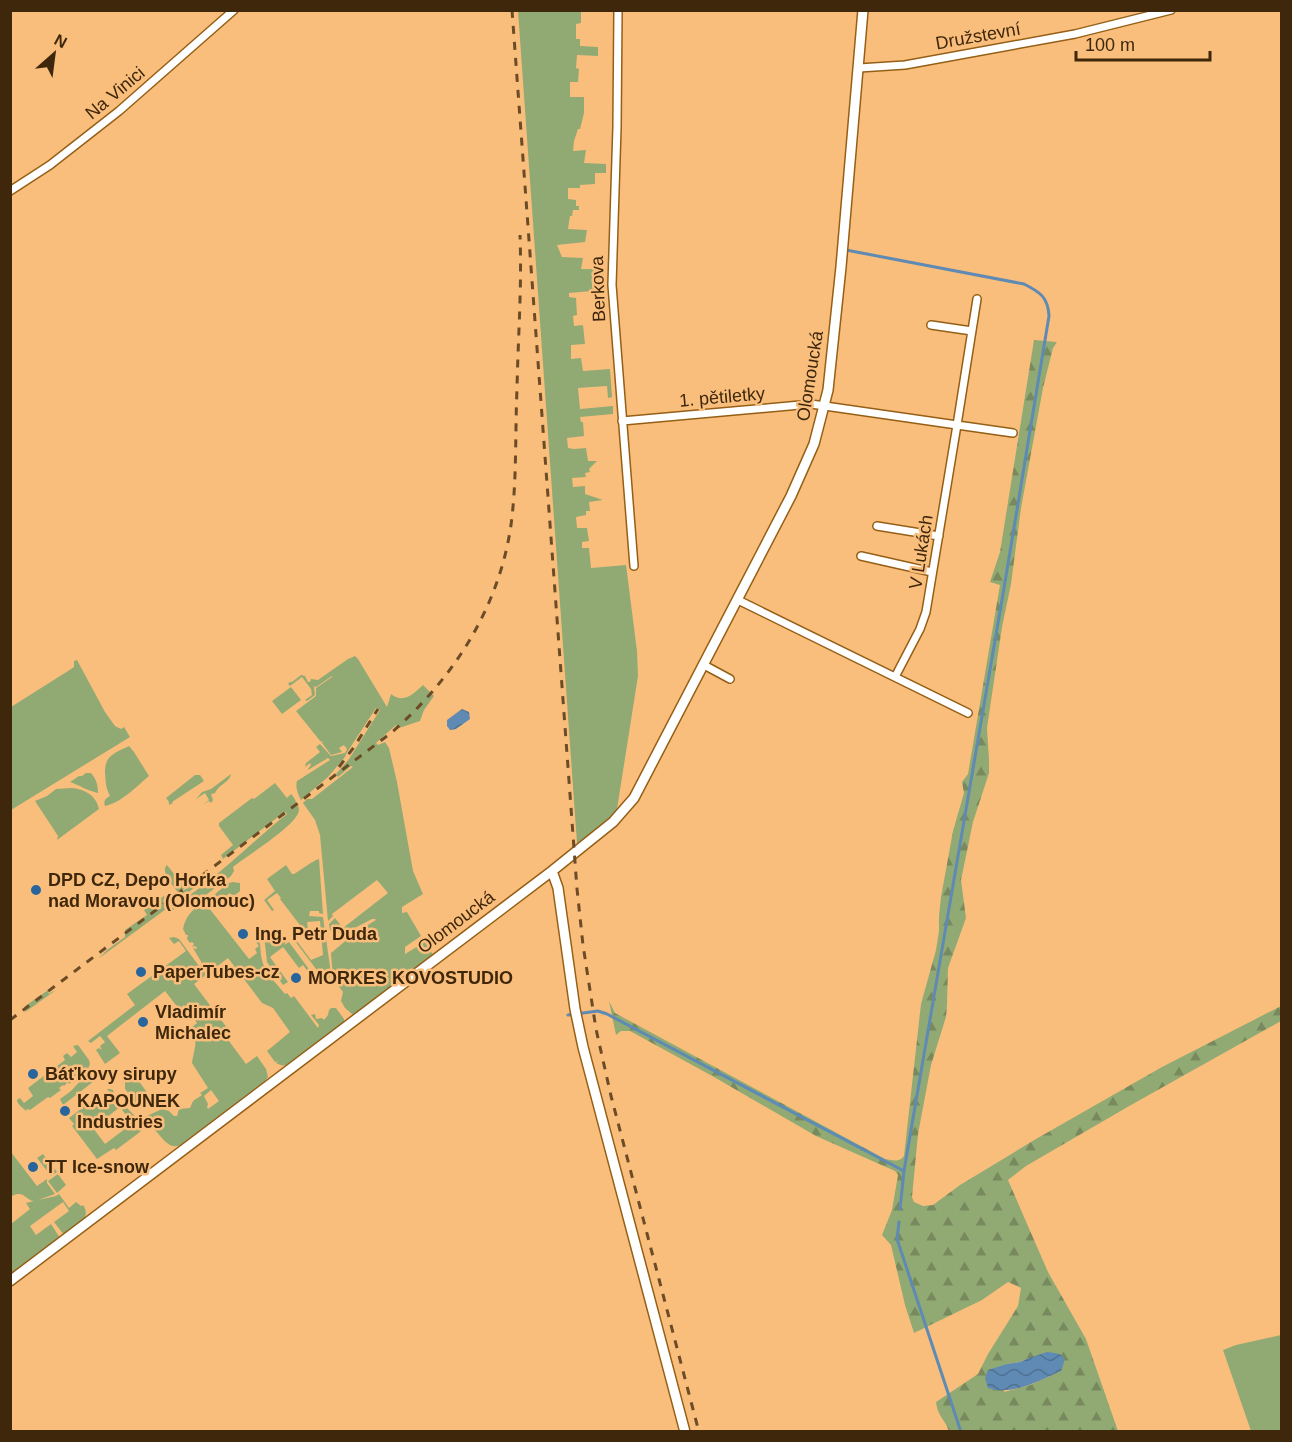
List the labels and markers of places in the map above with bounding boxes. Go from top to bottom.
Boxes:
place label: DPD CZ, Depo Horka nad Moravou (Olomouc) [48,870,255,911]
marker: DPD CZ, Depo Horka nad Moravou (Olomouc) [29,883,43,897]
place label: Ing. Petr Duda [255,924,378,944]
marker: Ing. Petr Duda [236,927,250,941]
place label: PaperTubes-cz [153,962,280,982]
marker: PaperTubes-cz [134,965,148,979]
place label: MORKES KOVOSTUDIO [308,968,513,988]
marker: MORKES KOVOSTUDIO [289,971,303,985]
place label: Vladimír Michalec [155,1002,231,1043]
marker: Vladimír Michalec [136,1015,150,1029]
place label: Báťkovy sirupy [45,1064,177,1084]
marker: Báťkovy sirupy [26,1067,40,1081]
place label: KAPOUNEK Industries [77,1091,180,1132]
marker: KAPOUNEK Industries [58,1104,72,1118]
place label: TT Ice-snow [45,1157,150,1177]
marker: TT Ice-snow [26,1160,40,1174]

